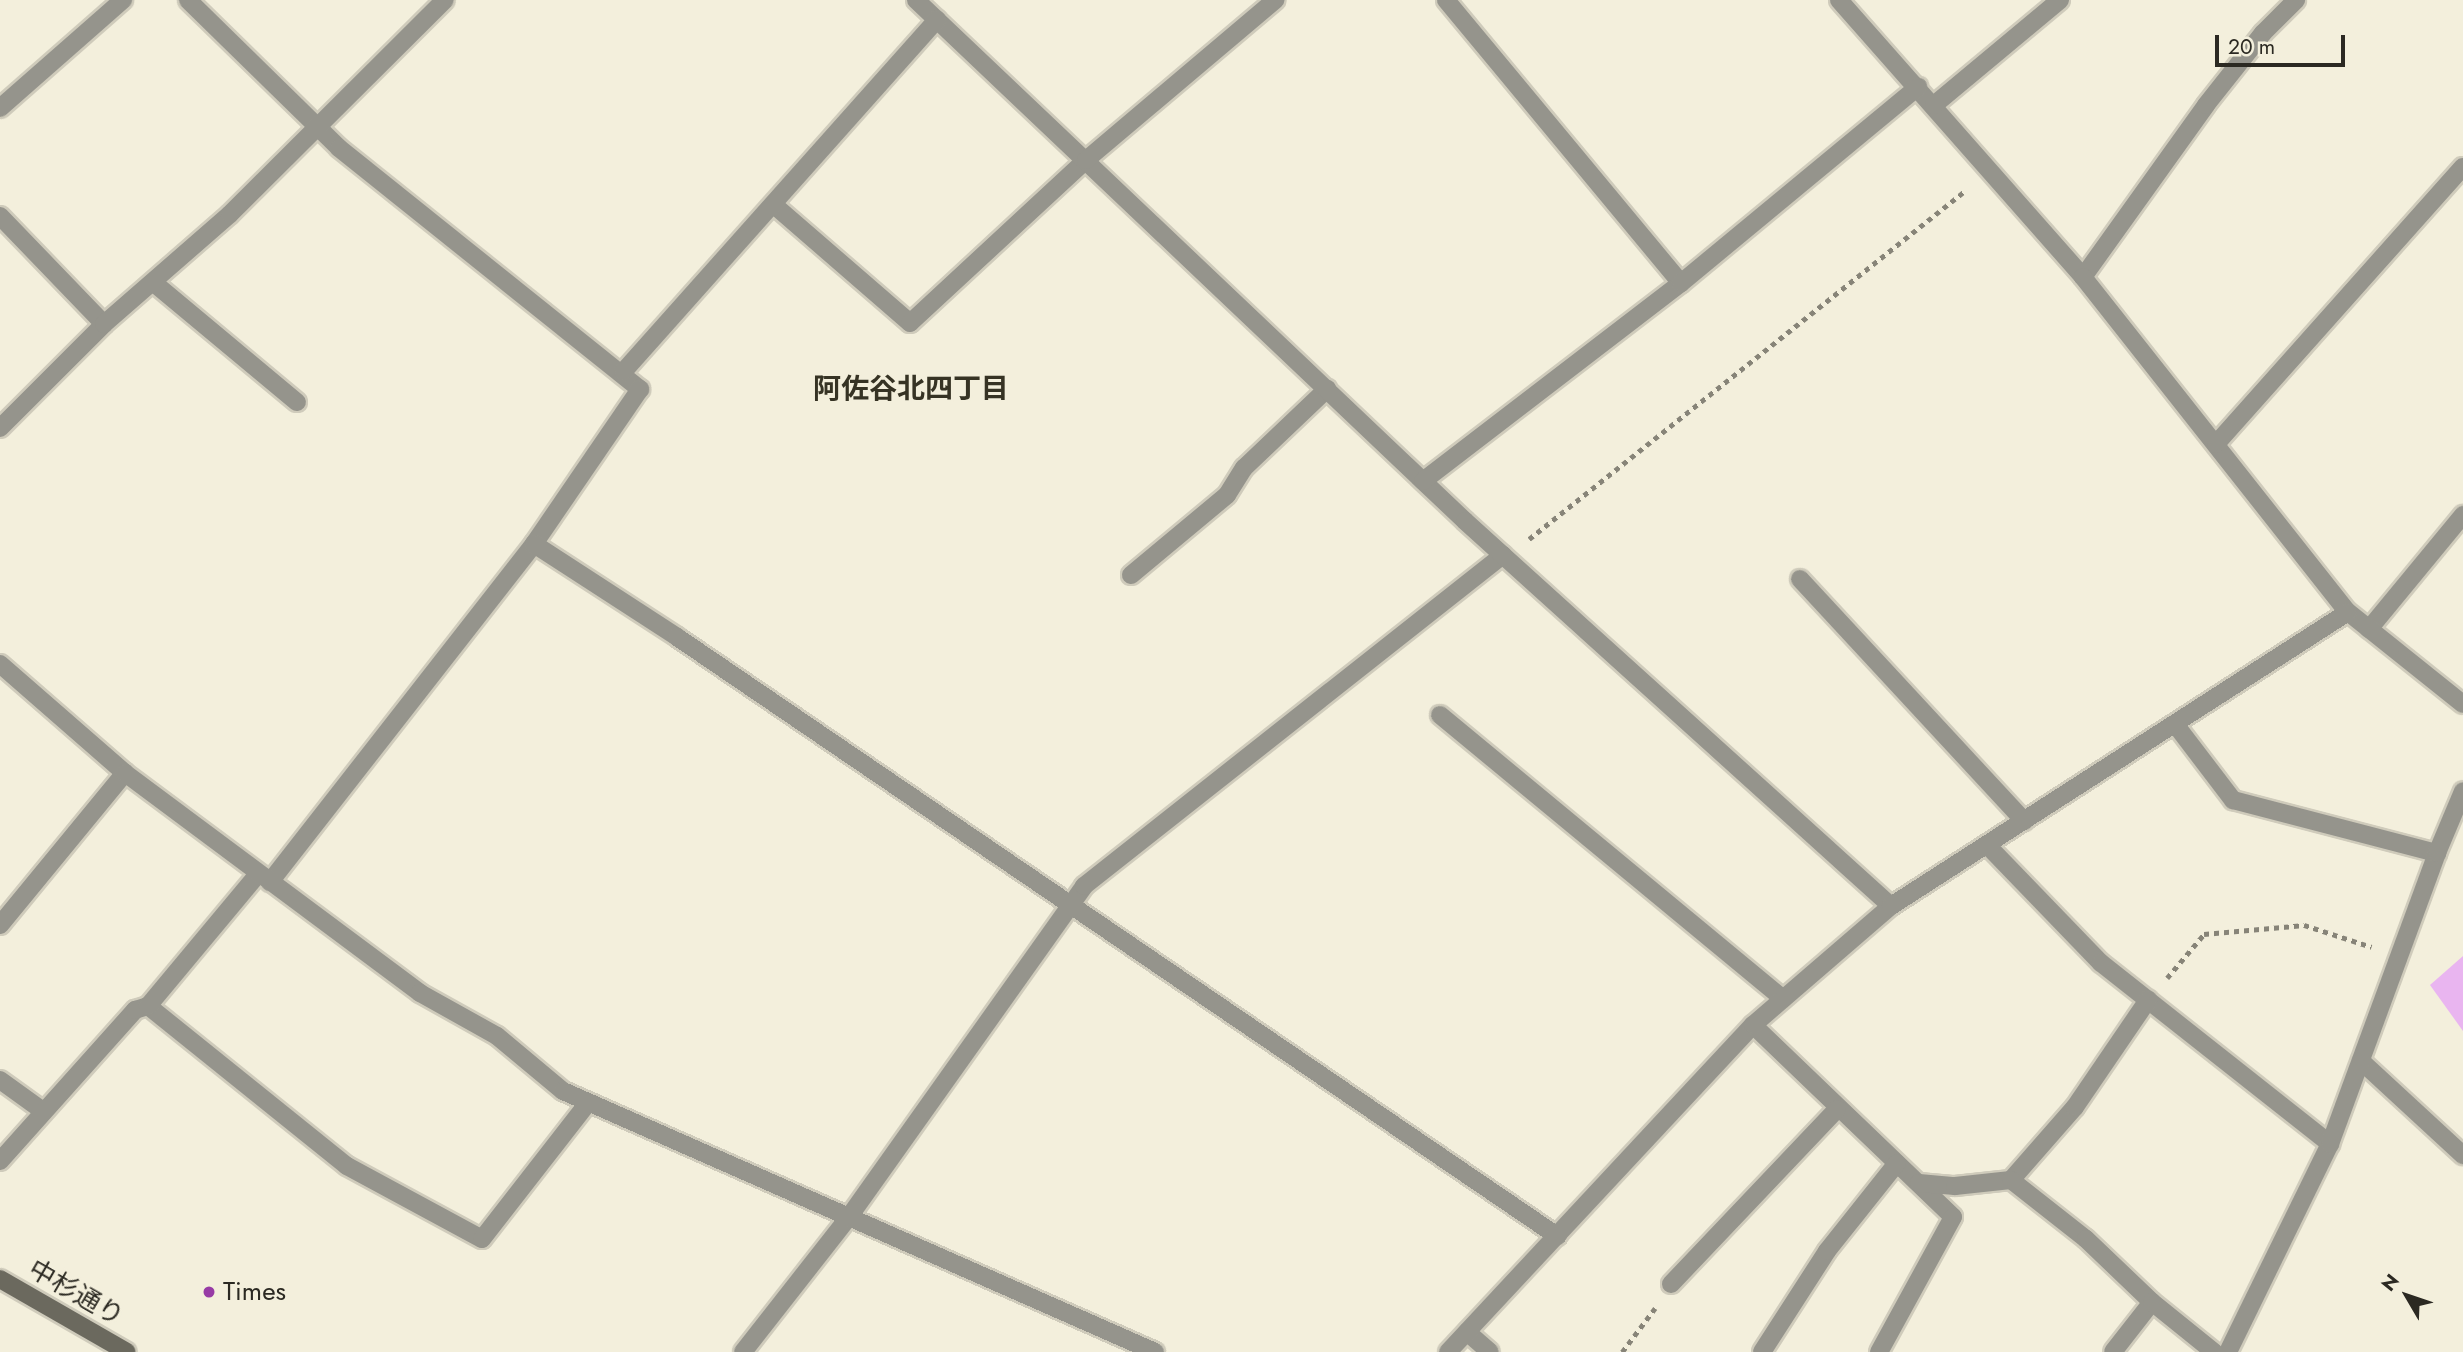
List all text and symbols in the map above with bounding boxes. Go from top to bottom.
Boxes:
scale bar [2218,21,2348,65]
text: 20 m [2228,32,2275,62]
district label: 阿佐谷北四丁目 [813,372,1009,406]
street label: 中杉通り [23,1253,129,1333]
north arrow [2372,1261,2442,1331]
text: N [2375,1268,2406,1297]
place label: Times [223,1276,286,1308]
marker: Times [201,1284,217,1300]

